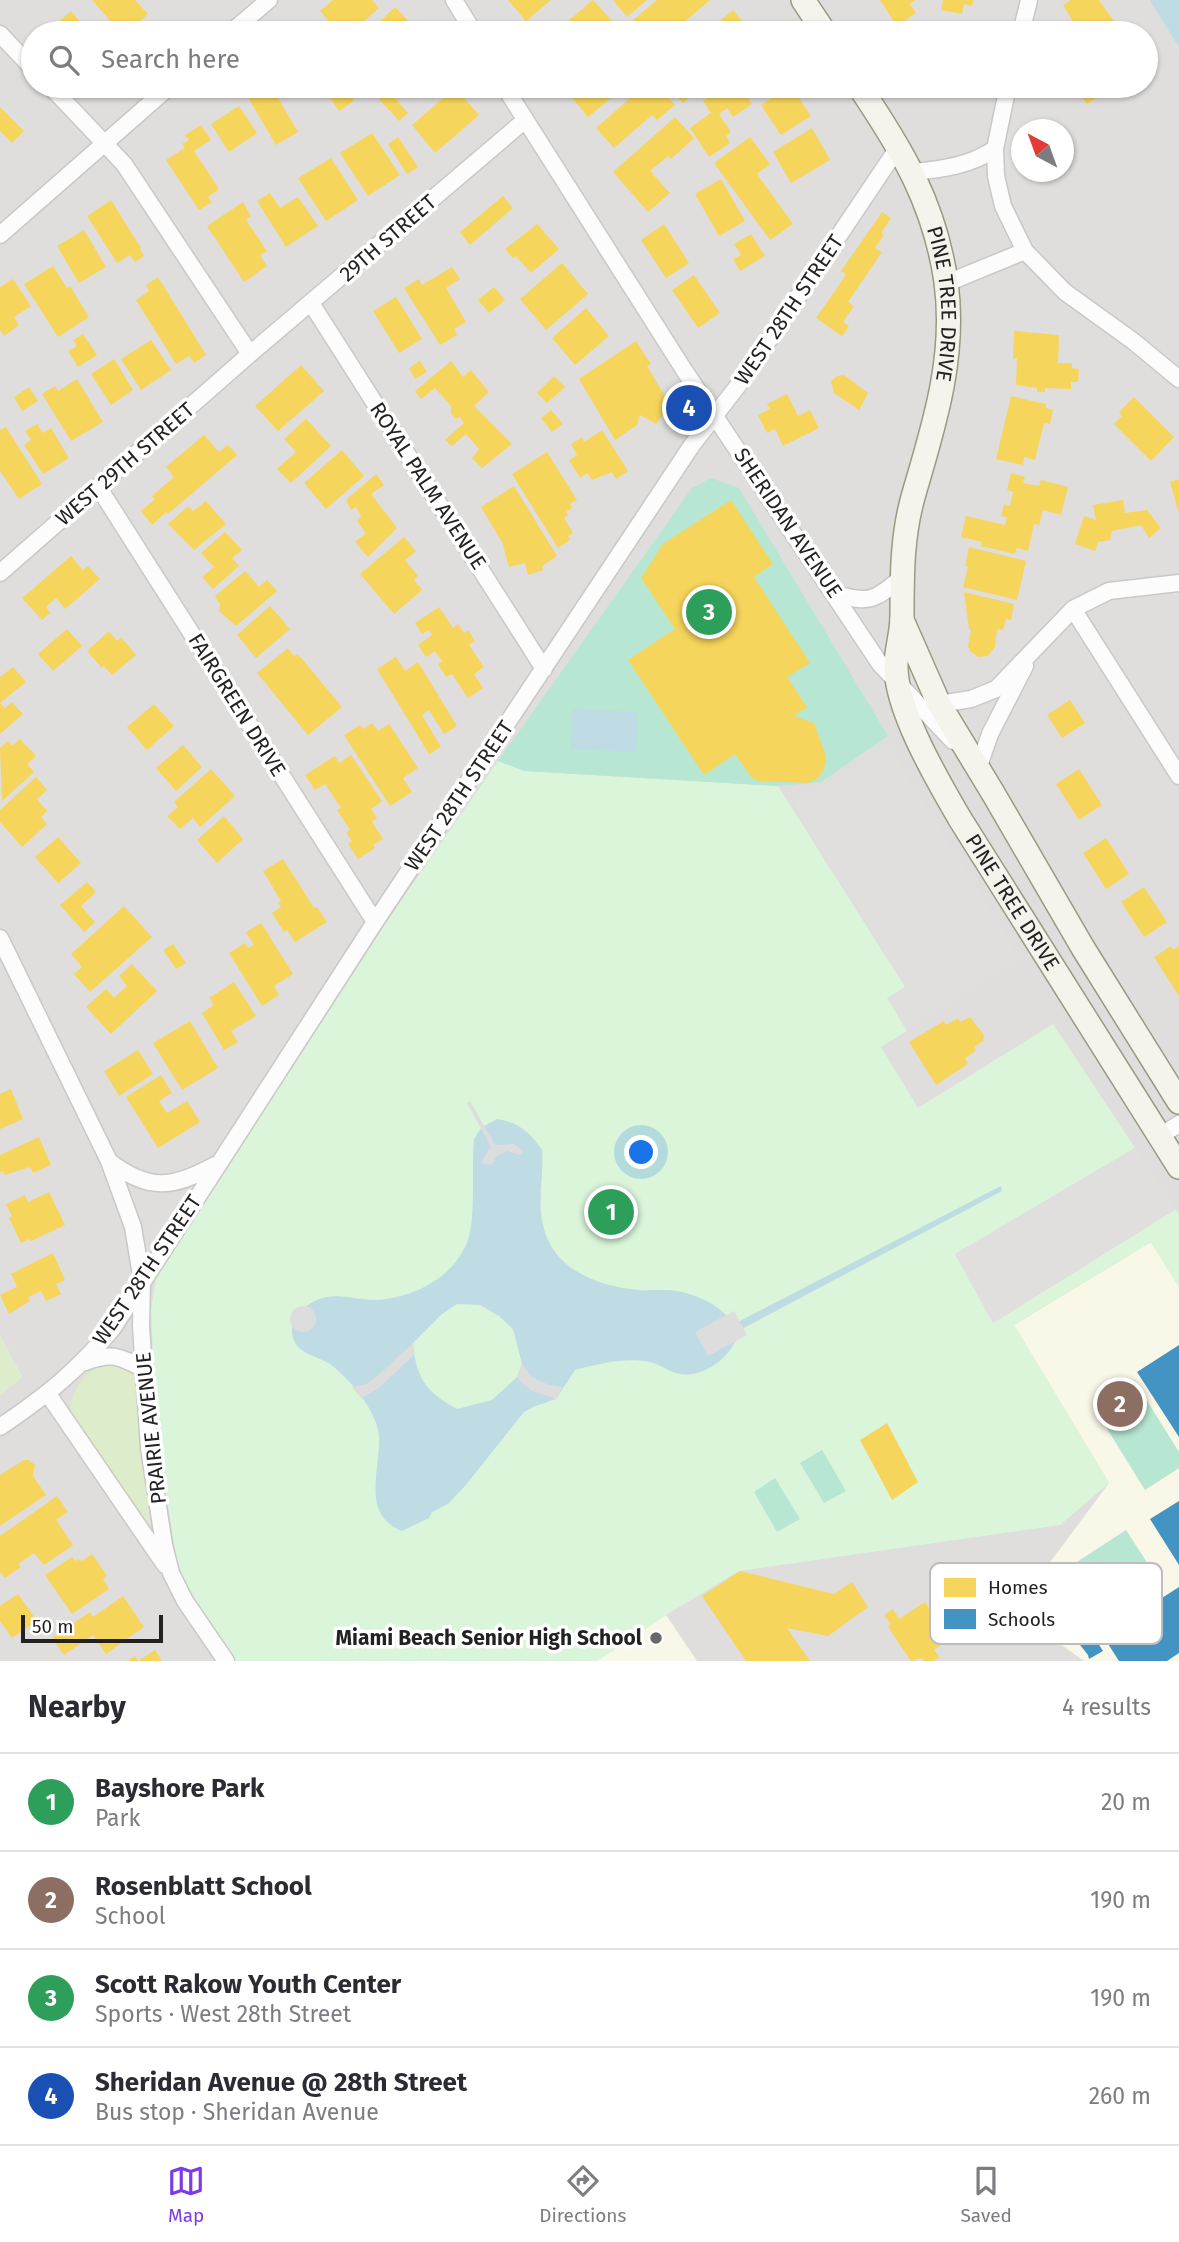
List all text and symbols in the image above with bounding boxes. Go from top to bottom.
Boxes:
search box [21,21,1158,98]
icon: search [45,41,83,79]
text: Search here [101,44,240,75]
north arrow [1011,119,1074,182]
street label: 29TH STREET [334,189,442,287]
street label: PINE TREE DRIVE [921,223,962,383]
street label: WEST 28TH STREET [729,230,849,390]
pin: 4 [666,382,712,434]
street label: WEST 29TH STREET [50,397,200,531]
street label: ROYAL PALM AVENUE [364,397,492,575]
street label: SHERIDAN AVENUE [728,443,848,603]
pin: 3 [686,586,732,638]
street label: FAIRGREEN DRIVE [183,629,291,781]
street label: WEST 28TH STREET [399,716,519,876]
street label: PINE TREE DRIVE [960,829,1065,976]
your location [624,1135,658,1169]
pin: 1 [588,1186,634,1238]
street label: WEST 28TH STREET [87,1190,207,1350]
street label: PRAIRIE AVENUE [130,1351,172,1505]
pin: 2 [1097,1378,1143,1430]
legend [930,1563,1162,1644]
text: Homes [988,1576,1048,1599]
text: Schools [988,1608,1055,1631]
scale bar [21,1612,163,1644]
text: 50 m [32,1615,73,1638]
place label: Miami Beach Senior High School [336,1625,643,1651]
marker: Miami Beach Senior High School [648,1630,664,1646]
text: Nearby [28,1689,126,1725]
text: 4 results [1062,1693,1151,1721]
text: Bayshore Park [95,1773,264,1804]
text: 1 [46,1788,56,1816]
text: 20 m [1101,1788,1151,1816]
text: Park [95,1804,140,1832]
text: Rosenblatt School [95,1871,312,1902]
text: 2 [45,1886,57,1914]
text: 190 m [1090,1886,1151,1914]
text: School [95,1902,166,1930]
text: Scott Rakow Youth Center [95,1969,401,2000]
text: 3 [45,1984,57,2012]
text: 190 m [1090,1984,1151,2012]
text: Sports · West 28th Street [95,2000,351,2028]
text: Sheridan Avenue @ 28th Street [95,2067,467,2098]
text: 4 [45,2082,58,2110]
text: 260 m [1089,2082,1151,2110]
text: Bus stop · Sheridan Avenue [95,2098,379,2126]
tab: Map [167,2162,205,2227]
tab: Directions [539,2162,626,2227]
tab: Saved [961,2162,1012,2227]

